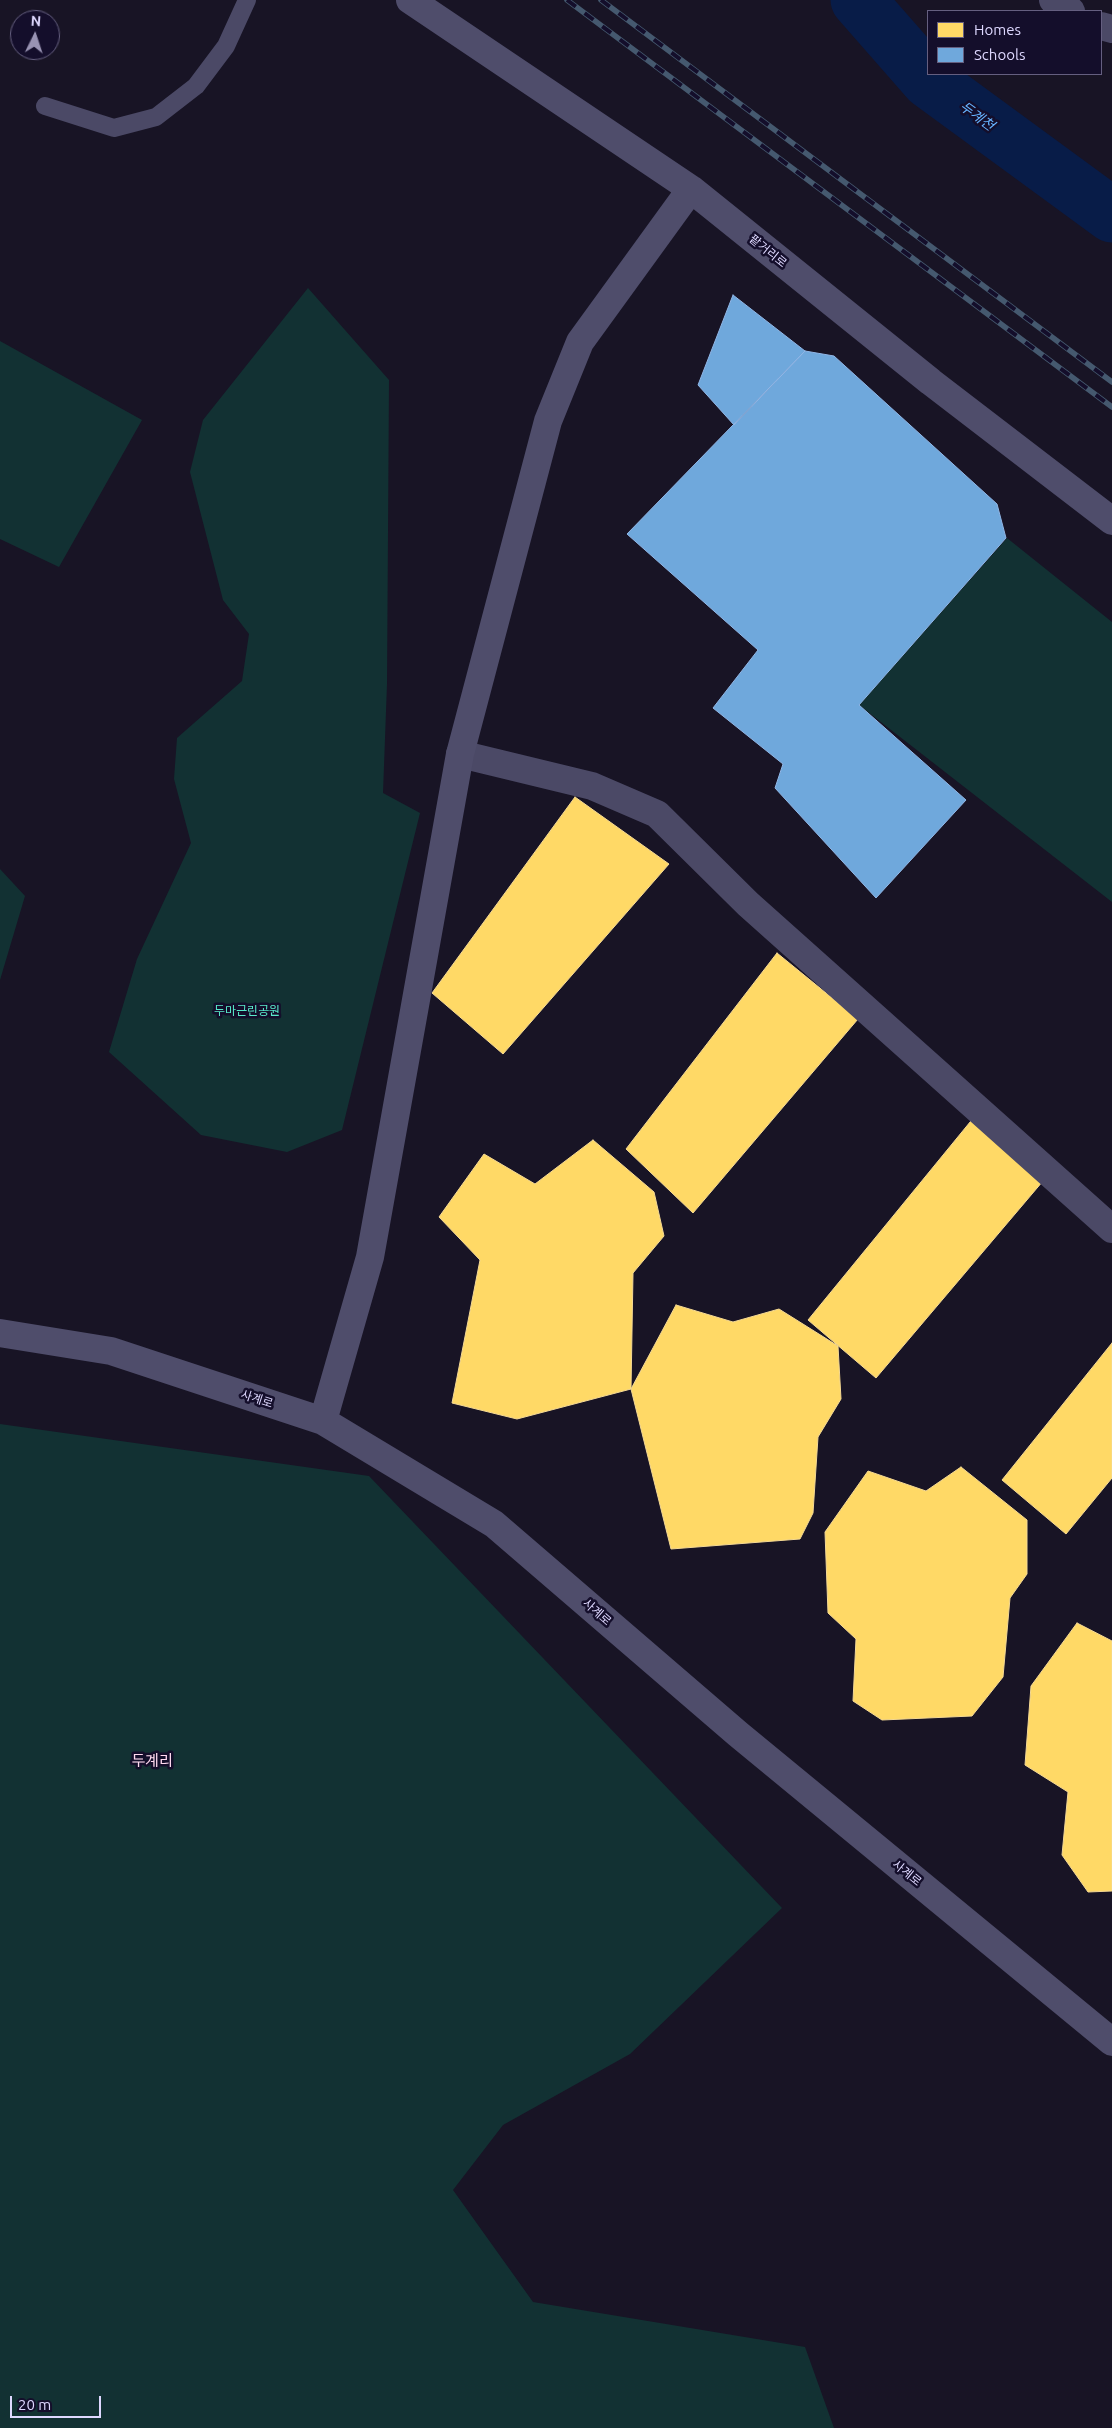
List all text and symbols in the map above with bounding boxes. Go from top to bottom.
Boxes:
north arrow [10,10,60,60]
legend [927,10,1102,75]
text: N [30,13,42,29]
text: Homes [974,21,1021,38]
text: Schools [974,46,1025,63]
water label: 두계천 [956,98,998,134]
street label: 팥거리로 [746,232,790,270]
park label: 두마근린공원 [214,1004,280,1018]
street label: 사계로 [239,1387,275,1411]
street label: 사계로 [580,1596,614,1628]
district label: 두계리 [131,1752,173,1770]
street label: 사계로 [890,1857,924,1889]
scale bar [12,2386,104,2418]
text: 20 m [18,2396,51,2413]

